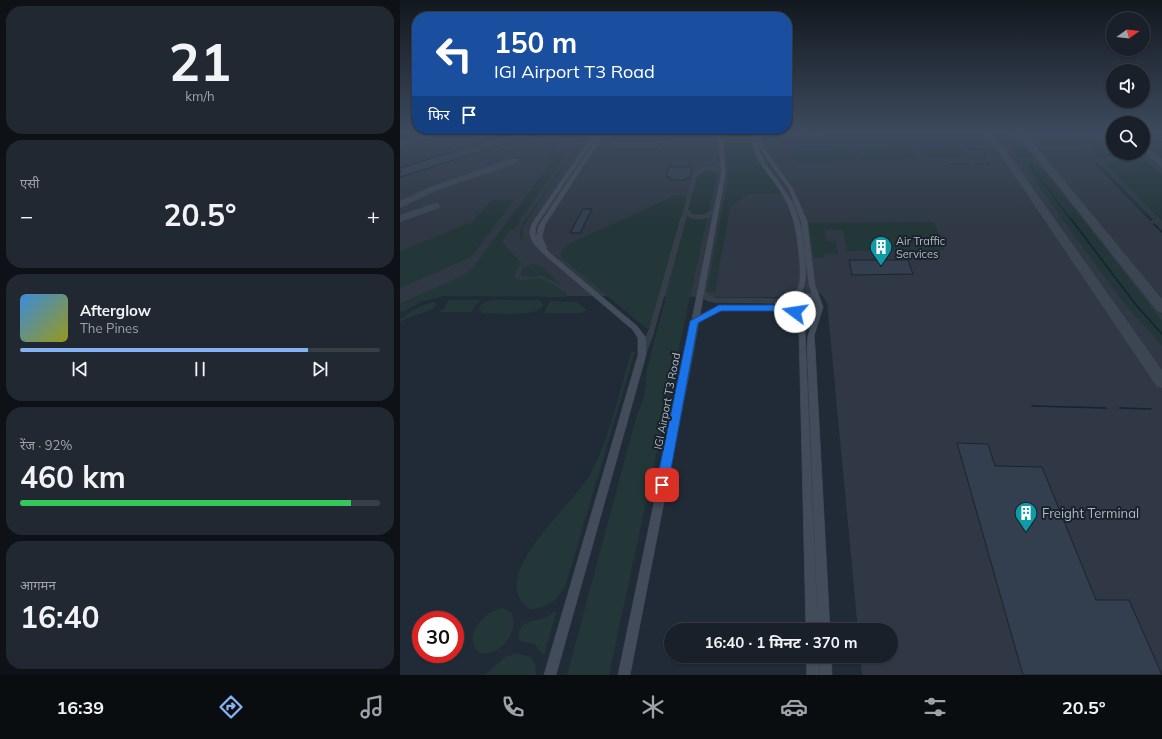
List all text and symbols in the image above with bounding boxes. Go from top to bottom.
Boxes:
north arrow [1106,12,1150,56]
map controls [1106,12,1150,160]
text: 150 m [494,25,577,60]
icon: left [428,28,480,80]
text: 21 [169,29,231,94]
text: IGI Airport T3 Road [494,60,655,83]
button: sound [1106,64,1150,108]
text: km/h [185,88,215,104]
icon: arrive [458,104,480,126]
text: फिर [428,105,450,124]
button: search [1106,116,1150,160]
text: एसी [20,175,39,191]
text: 20.5° [164,196,236,234]
text: − [20,202,33,230]
text: + [367,202,380,230]
building icon: Air Traffic Services [868,234,894,267]
place label: Air Traffic Services [896,234,946,261]
position arrow [774,291,816,333]
text: Afterglow [80,301,151,320]
text: The Pines [80,320,139,336]
street label: IGI Airport T3 Road [651,351,683,451]
icon: previous [69,358,91,380]
icon: pause [189,358,211,380]
icon: next [309,358,331,380]
text: रेंज · 92% [20,437,73,453]
text: 460 km [20,458,126,496]
pin [645,468,679,502]
icon: arrive [651,474,673,496]
building icon: Freight Terminal [1013,500,1039,533]
place label: Freight Terminal [1042,505,1139,521]
text: आगमन [20,577,56,593]
text: 16:40 [20,598,99,636]
speed limit sign: 30 [412,611,464,663]
text: 16:40 · 1 मिनट · 370 m [705,633,857,652]
icon: directions [217,693,245,721]
icon: music [358,693,386,721]
icon: phone [499,693,527,721]
icon: climate [639,693,667,721]
icon: car [780,693,808,721]
icon: filters [921,693,949,721]
text: 16:39 [56,696,104,719]
text: 20.5° [1062,696,1106,719]

